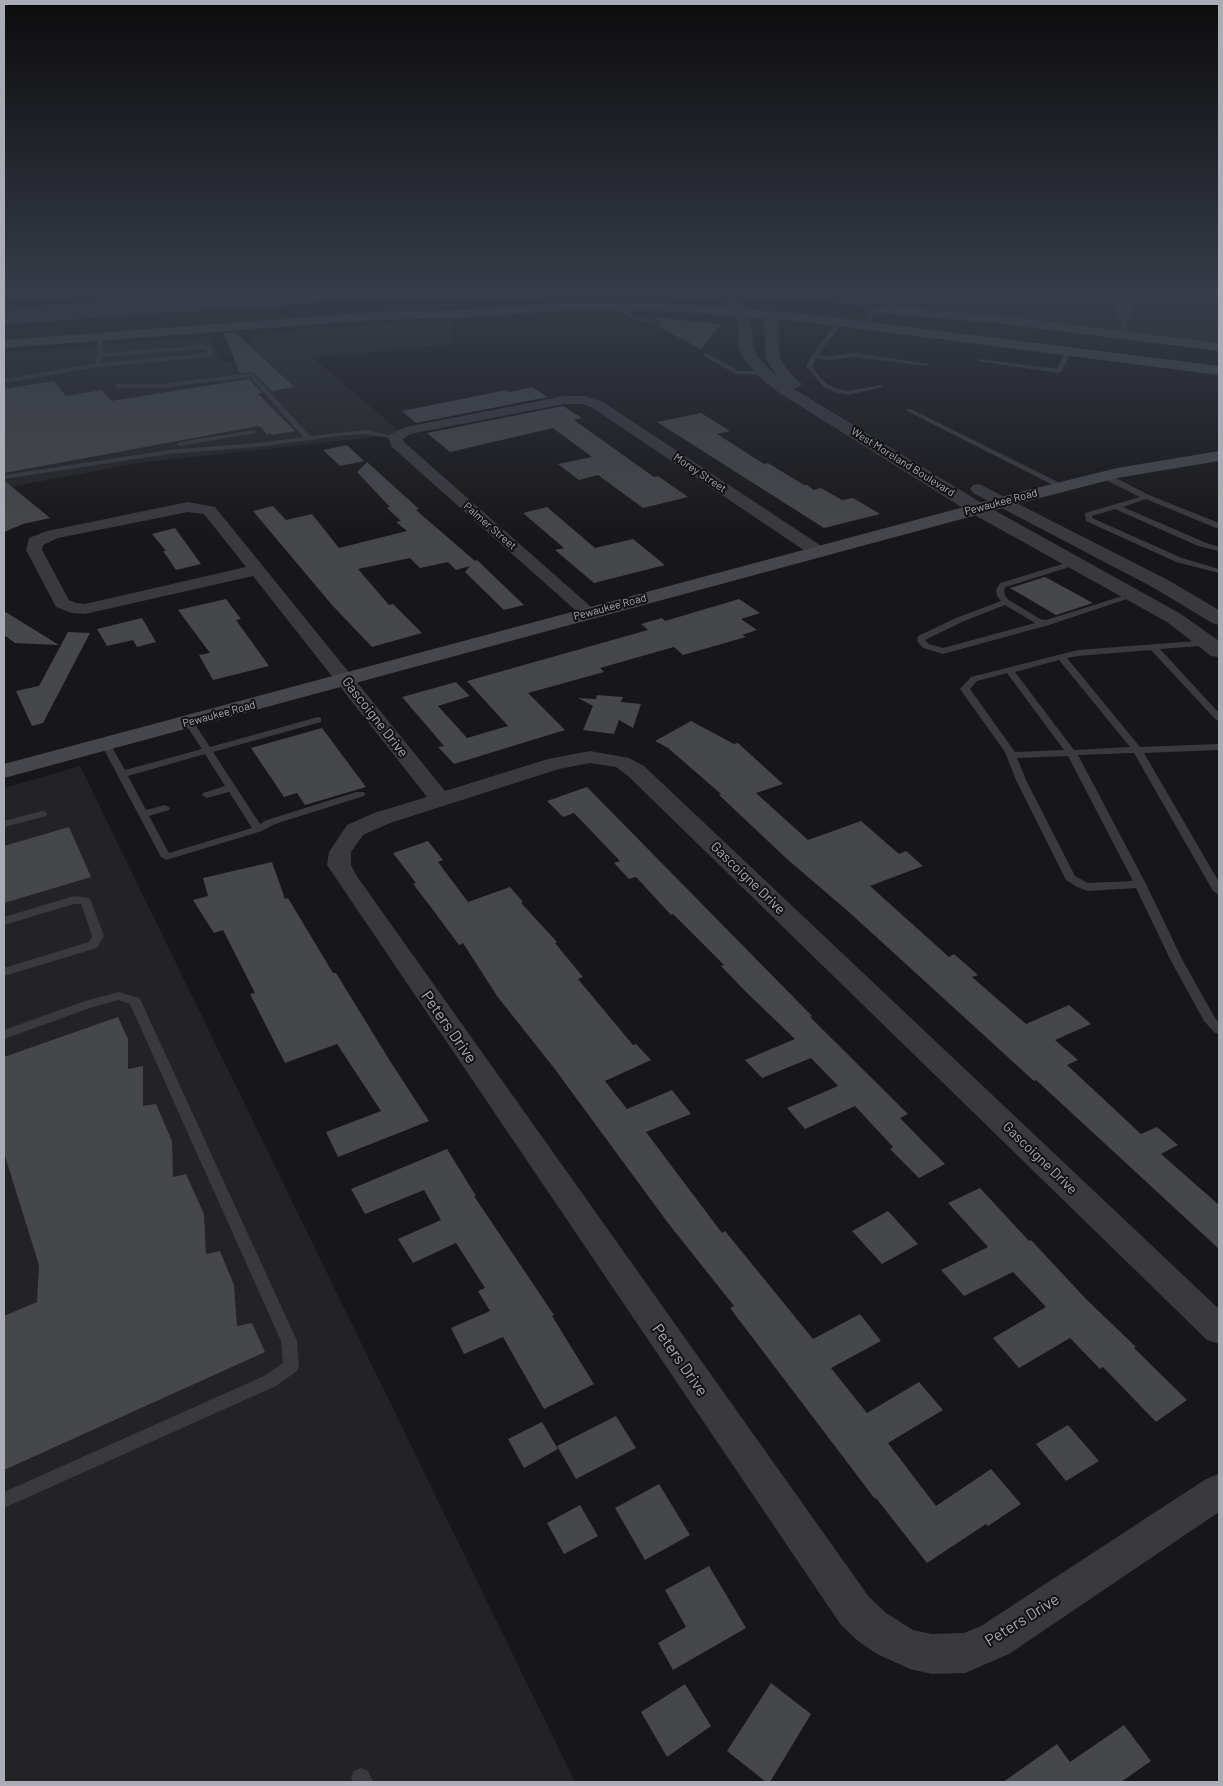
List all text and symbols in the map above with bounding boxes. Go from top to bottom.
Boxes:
street label: West Moreland Boulevard [849,425,957,499]
street label: Morey Street [671,451,729,495]
street label: Pewaukee Road [963,486,1039,518]
street label: Palmer Street [461,499,519,553]
street label: Pewaukee Road [572,591,648,623]
street label: Gascoigne Drive [338,674,412,760]
street label: Pewaukee Road [181,698,257,730]
street label: Gascoigne Drive [707,838,789,918]
street label: Peters Drive [417,987,481,1067]
street label: Gascoigne Drive [999,1118,1081,1198]
street label: Peters Drive [648,1320,712,1400]
street label: Peters Drive [981,1590,1063,1650]

